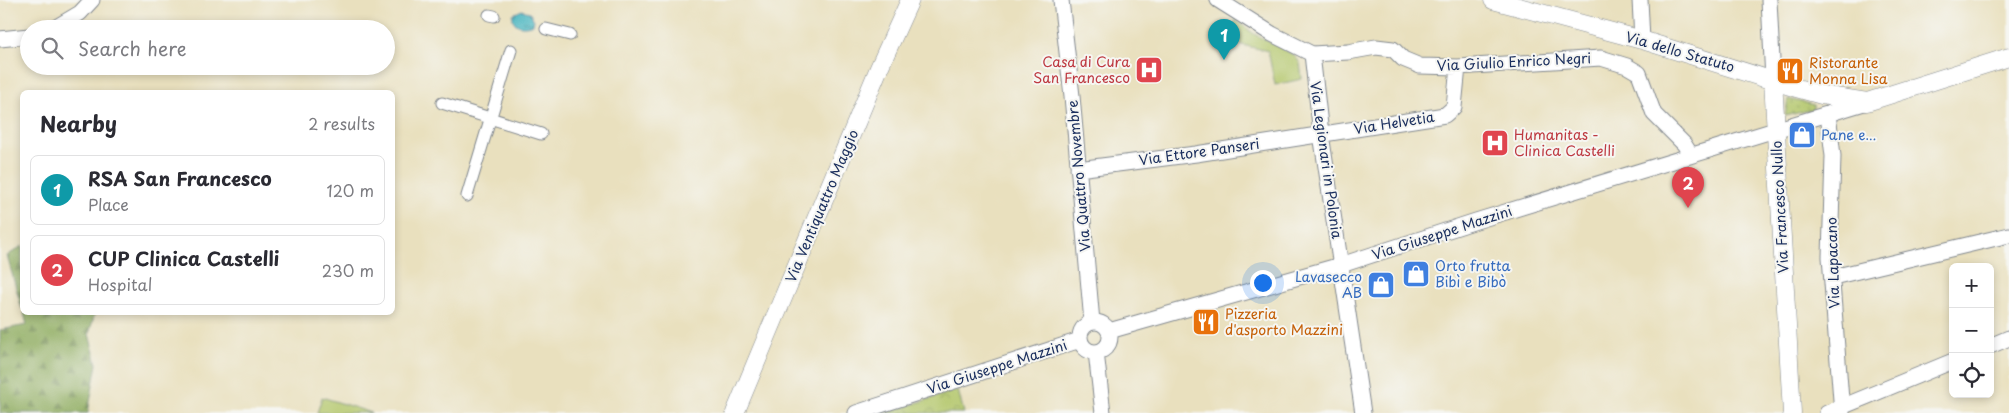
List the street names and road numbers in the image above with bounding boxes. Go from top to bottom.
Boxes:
street label: Via dello Statuto [1623,26,1737,77]
street label: Via Giulio Enrico Negri [1436,47,1592,76]
street label: Via Legionari in Polonia [1305,80,1348,241]
street label: Via Quattro Novembre [1061,99,1096,253]
street label: Via Helvetia [1352,106,1436,139]
street label: Via Ventiquattro Maggio [780,126,863,286]
street label: Via Ettore Panseri [1137,133,1261,170]
street label: Via Francesco Nullo [1766,140,1793,274]
street label: Via Giuseppe Mazzini [1369,200,1515,265]
street label: Via Lapacano [1820,217,1845,309]
street label: Via Giuseppe Mazzini [924,334,1070,399]

